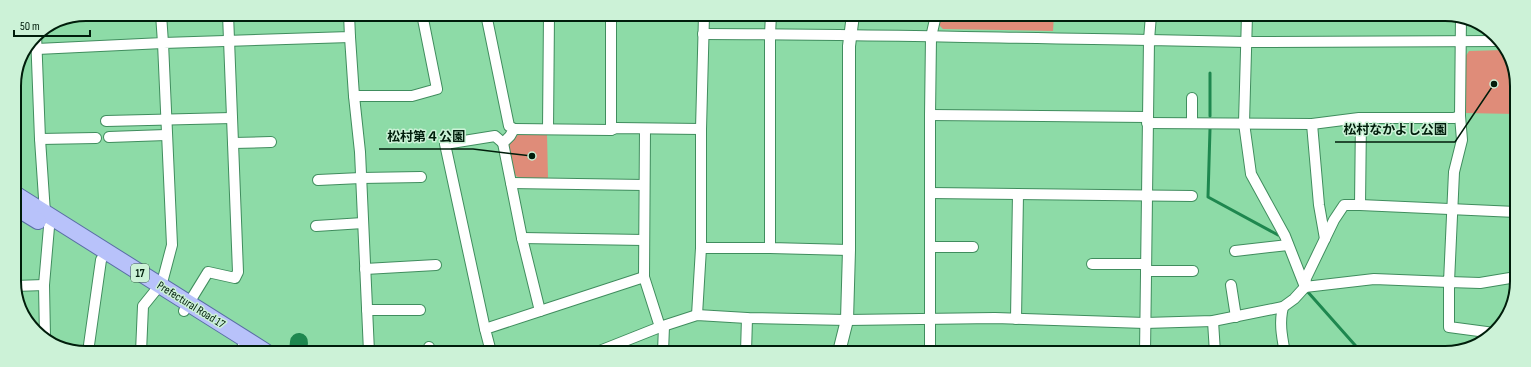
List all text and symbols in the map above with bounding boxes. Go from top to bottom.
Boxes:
scale bar [14,12,90,38]
text: 50 m [20,19,40,34]
callout: 松村なかよし公園 [1335,117,1455,142]
text: 松村なかよし公園 [1343,122,1447,138]
callout: 松村第４公園 [379,124,473,149]
text: 松村第４公園 [387,129,465,145]
road number: 17 [131,264,149,282]
street label: Prefectural Road 17 [154,278,228,332]

